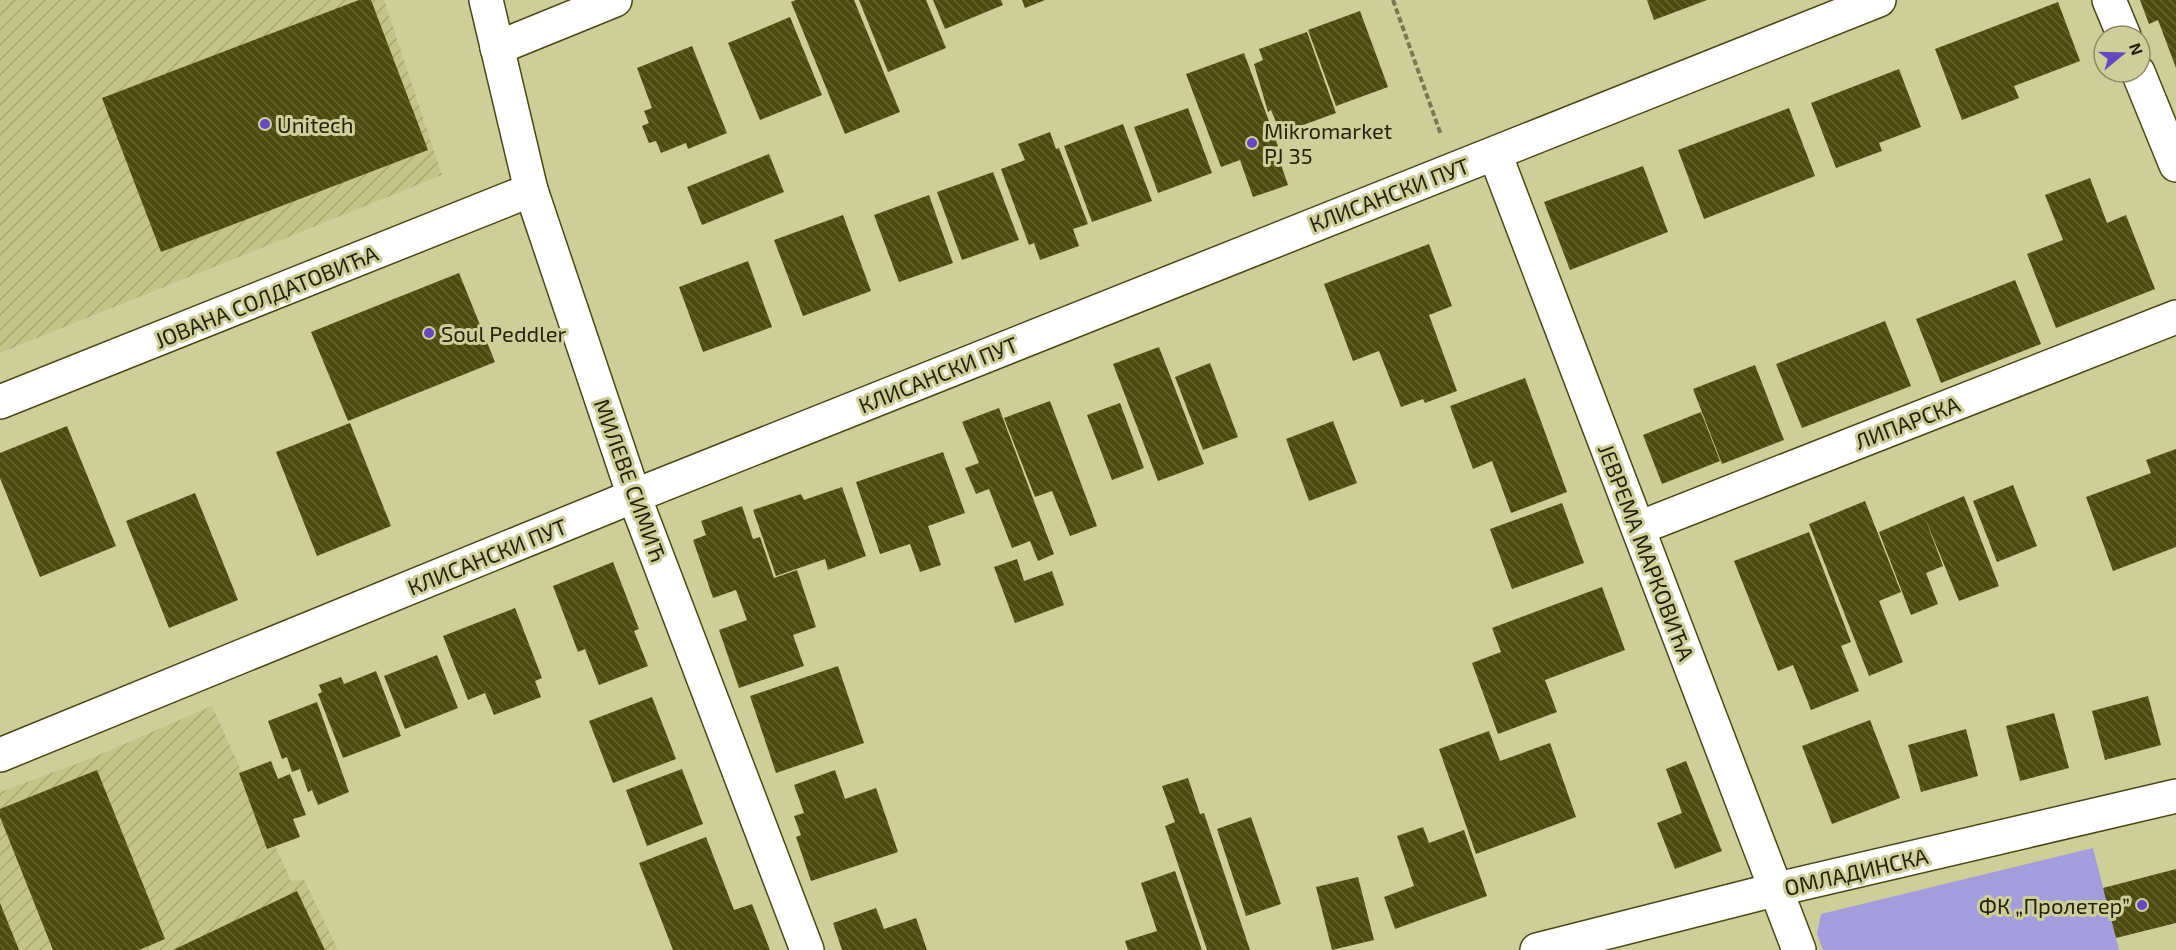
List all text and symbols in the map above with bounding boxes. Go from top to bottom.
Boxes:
north arrow [2092,24,2152,84]
text: N [2126,40,2148,58]
place label: Unitech [277,111,354,137]
marker: Unitech [258,117,272,131]
place label: Mikromarket PJ 35 [1264,117,1392,168]
marker: Mikromarket PJ 35 [1245,136,1259,150]
street label: КЛИСАНСКИ ПУТ [1305,151,1473,236]
street label: ЈОВАНА СОЛДАТОВИЋА [151,239,382,353]
place label: Soul Peddler [441,320,566,346]
marker: Soul Peddler [422,326,436,340]
street label: КЛИСАНСКИ ПУТ [855,330,1022,418]
street label: ЛИПАРСКА [1851,390,1963,454]
street label: МИЛЕВЕ СИМИЋ [589,395,673,565]
street label: ЈЕВРЕМА МАРКОВИЋА [1594,440,1700,664]
street label: КЛИСАНСКИ ПУТ [404,512,571,600]
street label: ОМЛАДИНСКА [1782,842,1931,900]
place label: ФК „Пролетер” [1979,892,2130,918]
marker: ФК „Пролетер” [2135,898,2149,912]

